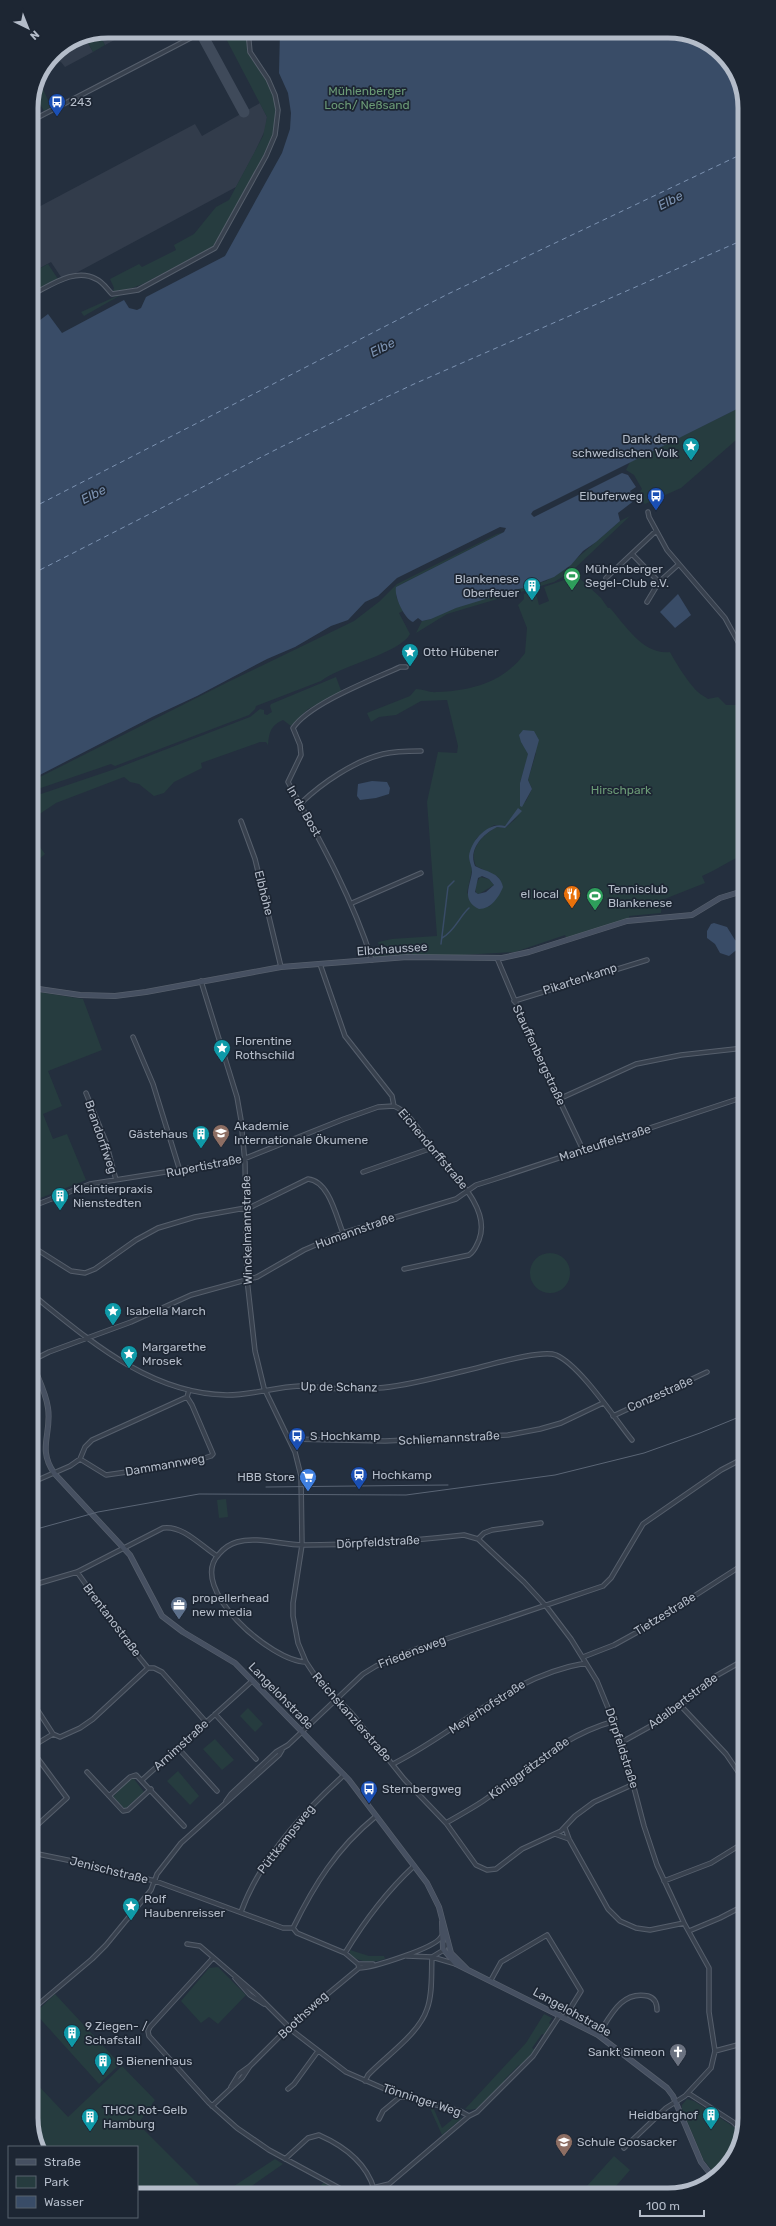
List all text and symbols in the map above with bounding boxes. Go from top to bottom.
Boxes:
north arrow [8,8,48,48]
text: N [27,27,42,42]
park label: Mühlenberger Loch/ Neßsand [324,84,410,112]
bus stop icon: 243 [47,92,67,117]
place label: 243 [70,95,92,109]
water label: Elbe [655,188,685,213]
water label: Elbe [367,335,397,360]
place label: Dank dem schwedischen Volk [572,432,679,460]
place icon: Dank dem schwedischen Volk [681,436,701,461]
water label: Elbe [78,482,108,507]
bus stop icon: Elbuferweg [646,486,666,511]
place label: Elbuferweg [579,489,643,503]
place label: Mühlenberger Segel-Club e.V. [585,562,669,590]
sports icon: Mühlenberger Segel-Club e.V. [562,566,582,591]
place label: Blankenese Oberfeuer [455,572,519,600]
building icon: Blankenese Oberfeuer [522,576,542,601]
place icon: Otto Hübener [400,642,420,667]
place label: Otto Hübener [423,645,499,659]
street label: In de Bost [284,783,324,839]
park label: Hirschpark [591,783,652,797]
street label: Elbhöhe [252,869,276,917]
place label: Tennisclub Blankenese [608,882,673,910]
restaurant icon: el local [562,884,582,909]
sports icon: Tennisclub Blankenese [585,886,605,911]
place label: el local [520,887,559,901]
street label: Elbchaussee [356,940,428,958]
street label: Pikartenkamp [541,960,619,998]
street label: Stauffenbergstraße [510,1003,569,1108]
place label: Florentine Rothschild [235,1034,295,1062]
place icon: Florentine Rothschild [212,1038,232,1063]
street label: Brandorffweg [82,1099,120,1175]
street label: Eichendorffstraße [395,1106,471,1192]
place label: Akademie Internationale Ökumene [234,1119,368,1147]
street label: Manteuffelstraße [557,1122,653,1164]
school or university icon: Akademie Internationale Ökumene [211,1123,231,1148]
building icon: Gästehaus [191,1124,211,1149]
place label: Gästehaus [128,1127,188,1141]
street label: Rupertistraße [165,1152,243,1180]
street label: Winckelmannstraße [239,1175,255,1285]
place label: Kleintierpraxis Nienstedten [73,1182,153,1210]
building icon: Kleintierpraxis Nienstedten [50,1186,70,1211]
street label: Humannstraße [313,1210,397,1252]
place icon: Isabella March [103,1301,123,1326]
place label: Isabella March [126,1304,206,1318]
place label: Margarethe Mrosek [142,1340,206,1368]
place icon: Margarethe Mrosek [119,1344,139,1369]
street label: Conzestraße [625,1373,695,1415]
street label: Up de Schanz [301,1379,377,1395]
bus stop icon: S Hochkamp [287,1426,307,1451]
street label: Schliemannstraße [398,1428,500,1448]
place label: S Hochkamp [310,1429,380,1443]
street label: Dammannweg [124,1451,206,1479]
station icon: Hochkamp [349,1465,369,1490]
supermarket icon: HBB Store [298,1467,318,1492]
place label: Hochkamp [372,1468,432,1482]
place label: HBB Store [237,1470,295,1484]
street label: Dörpfeldstraße [336,1533,420,1551]
street label: Brentanostraße [80,1581,144,1659]
street label: Tietzestraße [632,1589,698,1638]
place label: propellerhead new media [192,1591,269,1619]
office icon: propellerhead new media [169,1595,189,1620]
street label: Friedensweg [376,1633,448,1671]
street label: Langelohstraße [246,1660,317,1732]
street label: Reichskanzlerstraße [310,1670,395,1765]
street label: Adalbertstraße [645,1670,721,1732]
street label: Meyerhofstraße [446,1677,528,1737]
street label: Dörpfeldstraße [602,1706,642,1790]
street label: Arnimstraße [151,1716,212,1773]
street label: Königgrätzstraße [486,1734,572,1802]
bus stop icon: Sternbergweg [359,1779,379,1804]
place label: Sternbergweg [382,1782,462,1796]
street label: Püttkampsweg [255,1802,317,1876]
street label: Jenischstraße [68,1854,150,1887]
place label: Rolf Haubenreisser [144,1892,226,1920]
place icon: Rolf Haubenreisser [121,1896,141,1921]
street label: Langelohstraße [530,1985,614,2039]
street label: Boothsweg [275,1988,331,2042]
place label: 9 Ziegen- / Schafstall [85,2019,148,2047]
building icon: 9 Ziegen- / Schafstall [62,2023,82,2048]
church icon: Sankt Simeon [668,2042,688,2067]
place label: Sankt Simeon [588,2045,665,2059]
building icon: 5 Bienenhaus [93,2051,113,2076]
place label: 5 Bienenhaus [116,2054,192,2068]
street label: Tönninger Weg [381,2081,463,2119]
place label: THCC Rot-Gelb Hamburg [103,2103,187,2131]
building icon: Heidbarghof [701,2105,721,2130]
building icon: THCC Rot-Gelb Hamburg [80,2107,100,2132]
place label: Heidbarghof [629,2108,698,2122]
school or university icon: Schule Goosacker [554,2132,574,2157]
place label: Schule Goosacker [577,2135,677,2149]
legend [8,2146,138,2218]
text: Straße [44,2155,81,2169]
text: Park [44,2175,70,2189]
scale bar [640,2192,704,2218]
text: Wasser [44,2195,84,2209]
text: 100 m [646,2199,680,2213]

